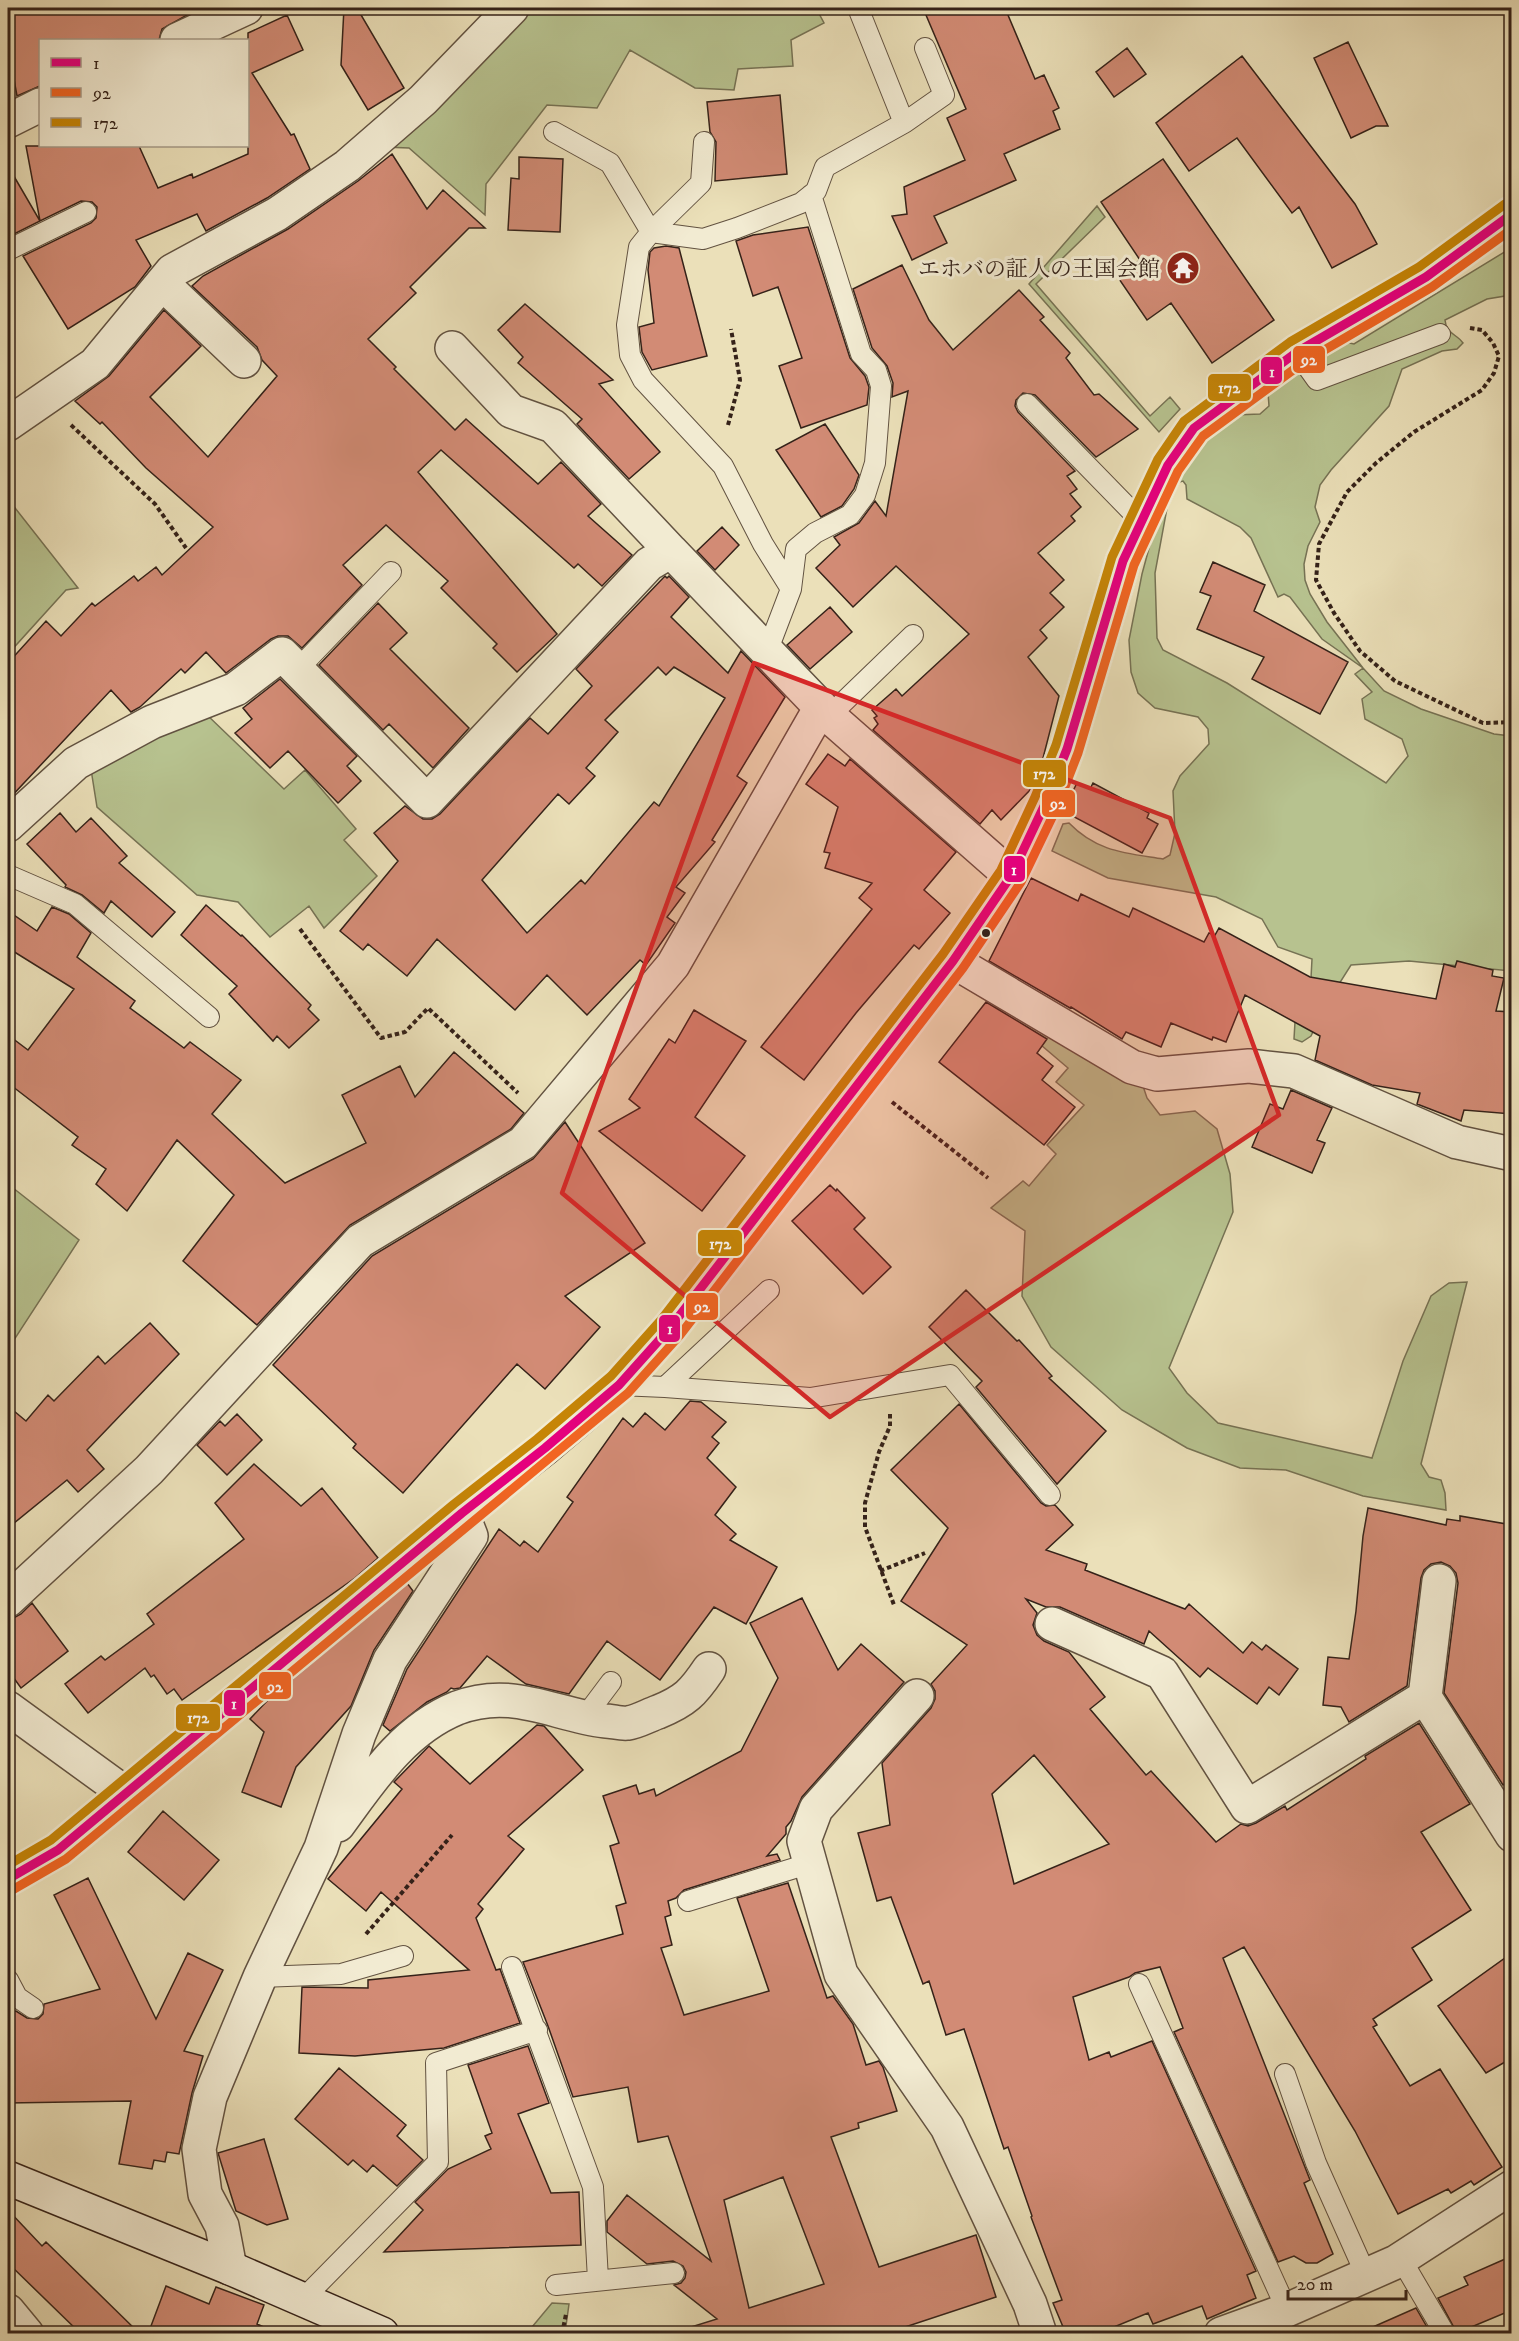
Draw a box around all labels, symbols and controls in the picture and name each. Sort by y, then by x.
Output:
legend [39,39,249,147]
text: 1 [93,53,100,75]
text: 92 [92,83,111,105]
text: 172 [93,113,118,135]
temple icon: エホバの証人の王国会館 [1165,250,1201,286]
place label: エホバの証人の王国会館 [918,256,1160,283]
line badge: 92 [1292,345,1326,374]
text: 92 [1300,350,1318,370]
line badge: 1 [1260,356,1283,385]
text: 1 [1269,362,1275,382]
line badge: 172 [1207,373,1252,402]
text: 172 [1218,378,1241,398]
line badge: 172 [1022,759,1067,788]
text: 172 [1033,764,1056,784]
line badge: 92 [1041,789,1076,818]
text: 92 [1049,794,1067,814]
line badge: 1 [1003,855,1026,883]
text: 1 [1011,860,1017,880]
unlabelled marker [980,927,992,939]
line badge: 172 [697,1229,743,1257]
text: 172 [709,1234,732,1254]
line badge: 92 [685,1292,719,1321]
text: 92 [693,1297,711,1317]
line badge: 1 [658,1314,681,1343]
text: 1 [667,1319,673,1339]
line badge: 92 [258,1671,292,1700]
text: 92 [266,1677,284,1697]
line badge: 1 [223,1689,246,1717]
text: 1 [231,1694,237,1714]
line badge: 172 [175,1703,221,1732]
text: 172 [187,1708,210,1728]
scale bar [1288,2263,1406,2301]
text: 20 m [1297,2274,1333,2296]

